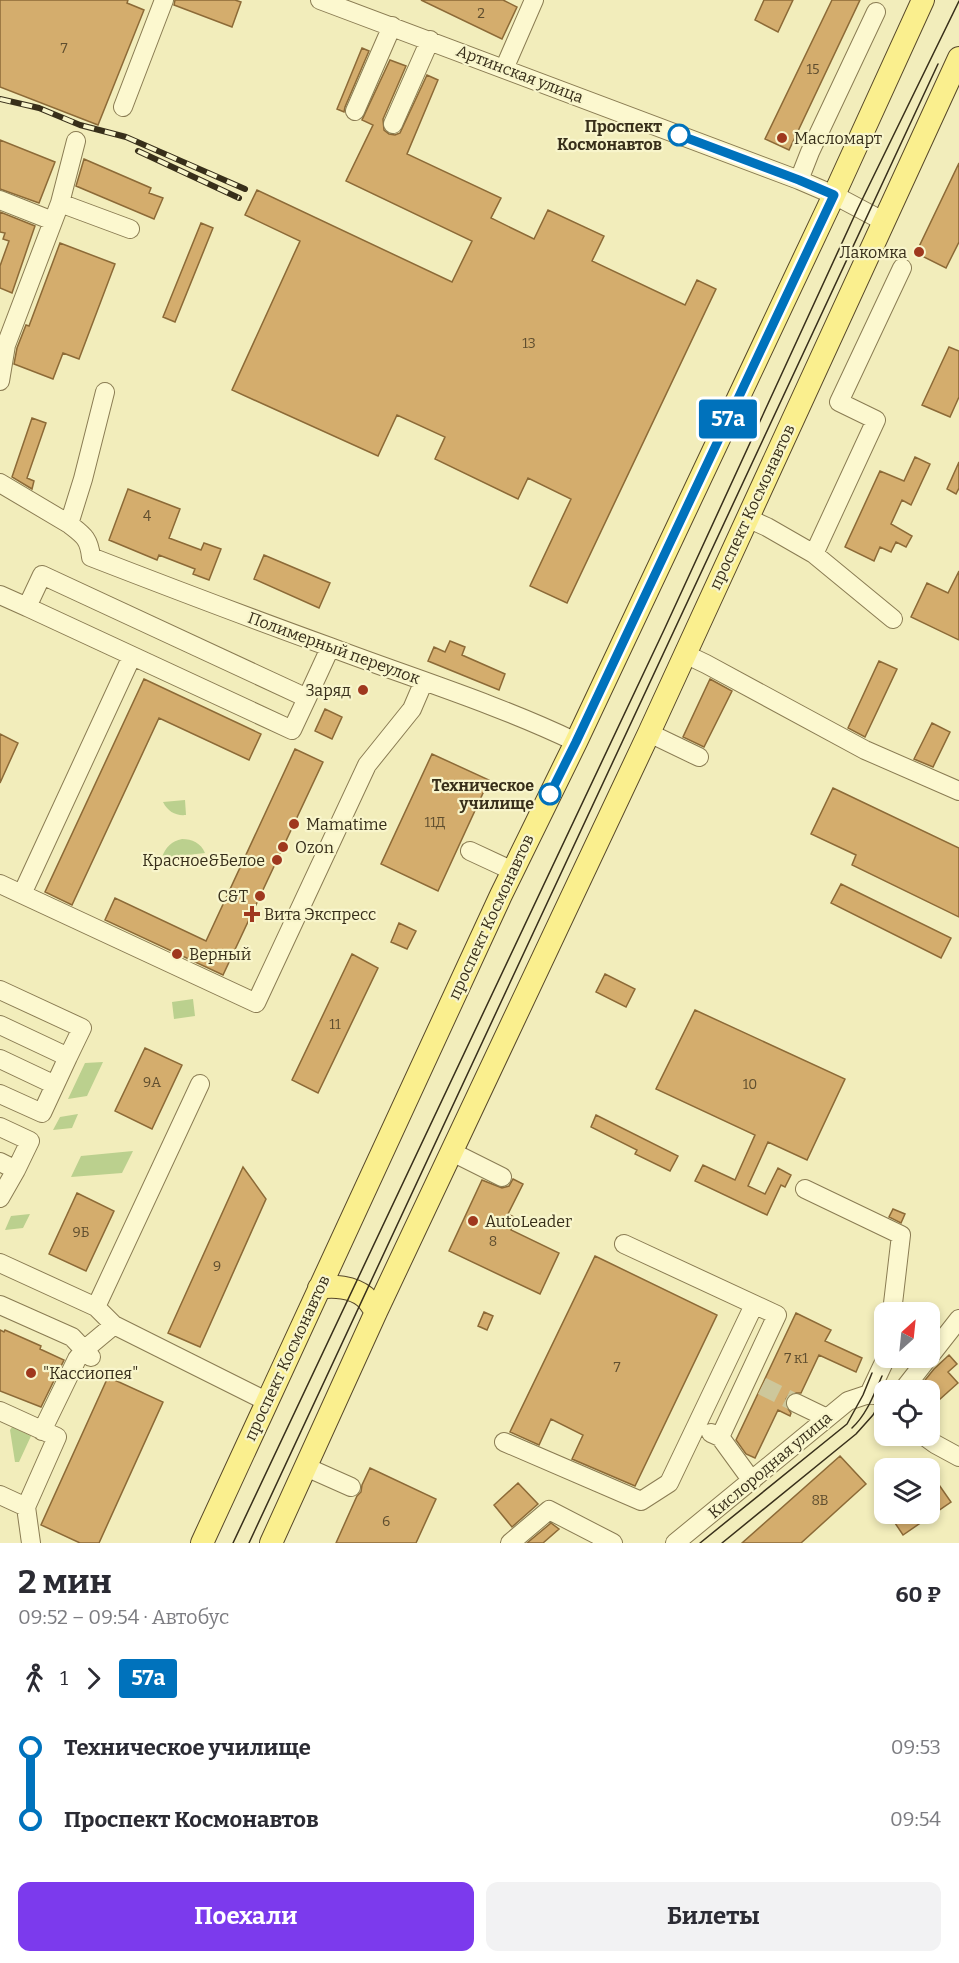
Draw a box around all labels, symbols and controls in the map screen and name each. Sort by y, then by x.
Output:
house number: 2 [477,5,485,22]
house number: 7 [60,40,68,57]
street label: Артинская улица [454,41,586,107]
house number: 15 [806,61,820,78]
place label: Проспект Космонавтов [557,117,662,154]
marker: Проспект Космонавтов [668,124,690,146]
place label: Масломарт [794,129,882,148]
marker: Масломарт [775,131,789,145]
place label: Лакомка [839,243,907,262]
marker: Лакомка [912,245,926,259]
house number: 13 [522,335,536,352]
line badge: 57а [694,400,762,438]
text: 57а [711,406,745,432]
street label: проспект Космонавтов [705,421,799,593]
house number: 4 [143,508,151,525]
street label: Полимерный переулок [245,608,423,688]
place label: Заряд [305,681,351,700]
marker: Заряд [356,683,370,697]
place label: Техническое училище [432,776,534,813]
marker: Техническое училище [539,783,561,805]
house number: 11Д [424,814,446,831]
place label: Mamatime [306,815,387,834]
marker: Mamatime [287,817,301,831]
street label: проспект Космонавтов [444,831,538,1003]
place label: Ozon [295,838,334,857]
marker: Ozon [276,840,290,854]
place label: Красное&Белое [142,851,265,870]
marker: Красное&Белое [270,853,284,867]
place label: С&Т [217,887,248,906]
marker: С&Т [253,889,267,903]
place label: Вита Экспресс [264,905,376,924]
marker: Вита Экспресс [245,907,259,921]
place label: Верный [189,945,251,964]
marker: Верный [170,947,184,961]
house number: 11 [329,1016,341,1033]
house number: 9А [143,1074,161,1091]
house number: 10 [743,1076,757,1093]
place label: AutoLeader [485,1212,572,1231]
marker: AutoLeader [466,1214,480,1228]
house number: 9Б [73,1224,89,1241]
house number: 8 [489,1233,497,1250]
house number: 9 [213,1258,221,1275]
street label: проспект Космонавтов [240,1272,334,1444]
north arrow [874,1302,940,1368]
map controls [874,1302,940,1524]
house number: 7 к1 [784,1350,808,1367]
house number: 7 [613,1359,621,1376]
place label: "Кассиопея" [43,1364,138,1383]
marker: "Кассиопея" [24,1366,38,1380]
button: locate [874,1380,940,1446]
street label: Кислородная улица [704,1408,836,1522]
button: layers [874,1458,940,1524]
house number: 8В [811,1492,829,1509]
house number: 6 [382,1513,390,1530]
text: 2 мин [18,1562,112,1602]
text: 60 ₽ [896,1581,941,1608]
text: 09:52 – 09:54 · Автобус [18,1605,229,1629]
icon: walk [18,1662,51,1695]
icon: forward [77,1662,110,1695]
text: 57а [131,1665,165,1691]
text: 1 [60,1666,68,1690]
text: Техническое училище [64,1734,311,1761]
text: 09:53 [891,1735,941,1759]
text: Проспект Космонавтов [64,1806,319,1833]
text: 09:54 [890,1807,941,1831]
button: Поехали [18,1882,474,1951]
button: Билеты [486,1882,941,1951]

